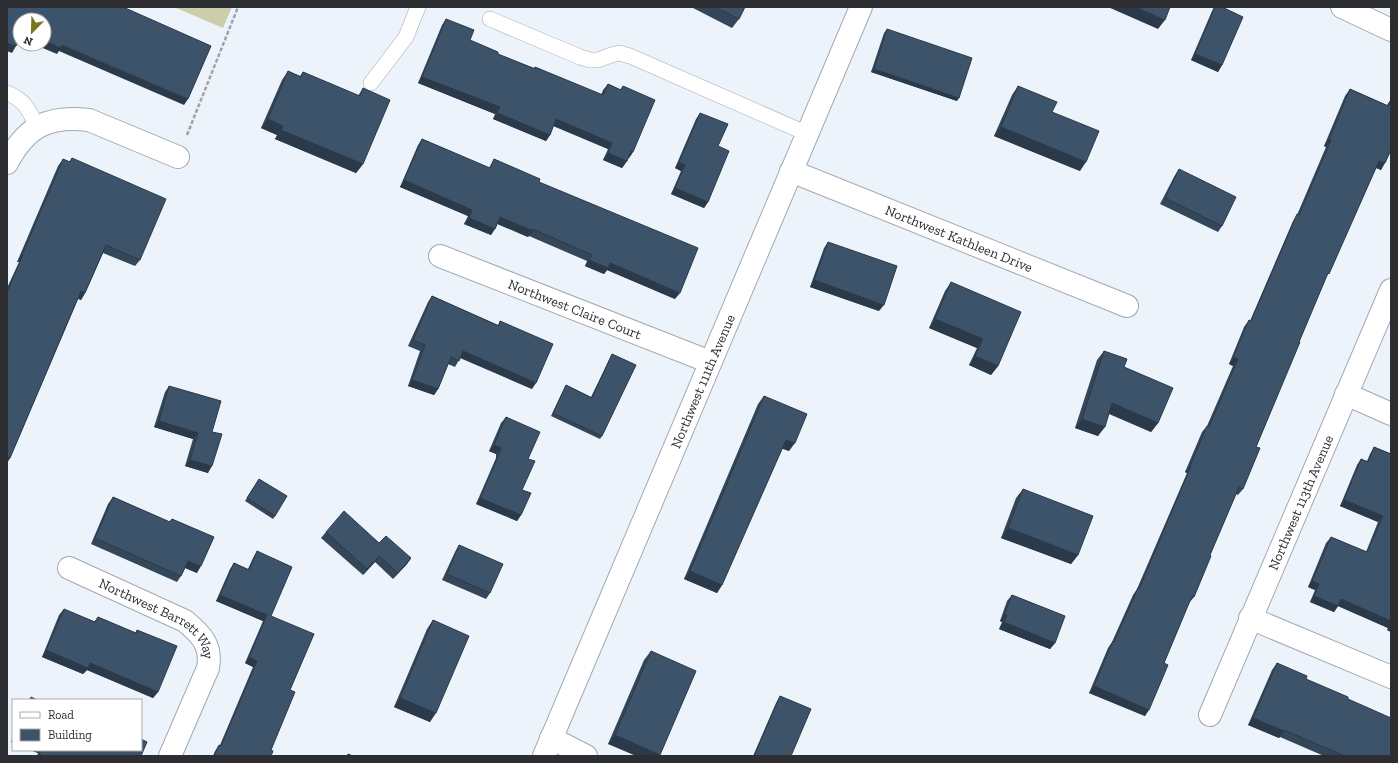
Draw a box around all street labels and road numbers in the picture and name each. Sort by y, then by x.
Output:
street label: Northwest Kathleen Drive [883,201,1036,276]
street label: Northwest Claire Court [506,275,645,343]
street label: Northwest 111th Avenue [667,311,739,451]
street label: Northwest 113th Avenue [1264,432,1337,573]
street label: Northwest Barrett Way [96,574,218,661]

